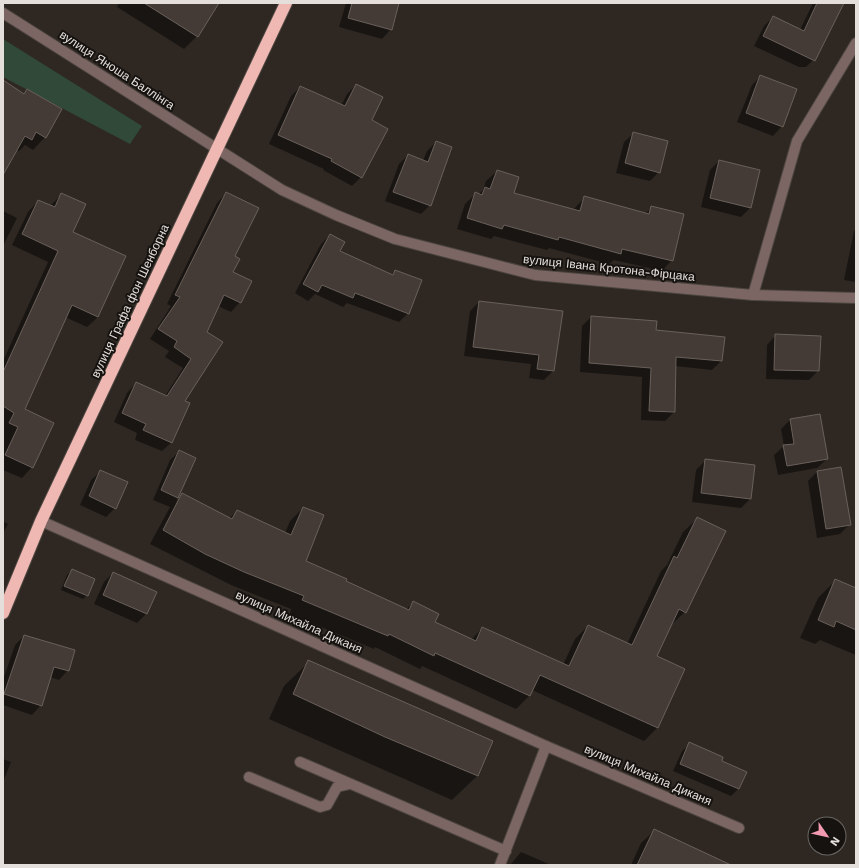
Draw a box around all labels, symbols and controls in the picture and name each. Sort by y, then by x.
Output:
street label: вулиця Яноша Баллінга [57,28,177,113]
street label: вулиця Графа фон Шенборна [88,222,172,380]
street label: вулиця Івана Кротона-Фірцака [523,252,696,284]
street label: вулиця Михайла Диканя [234,588,364,656]
street label: вулиця Михайла Диканя [582,742,714,808]
north arrow [807,816,847,856]
text: N [827,834,843,848]

